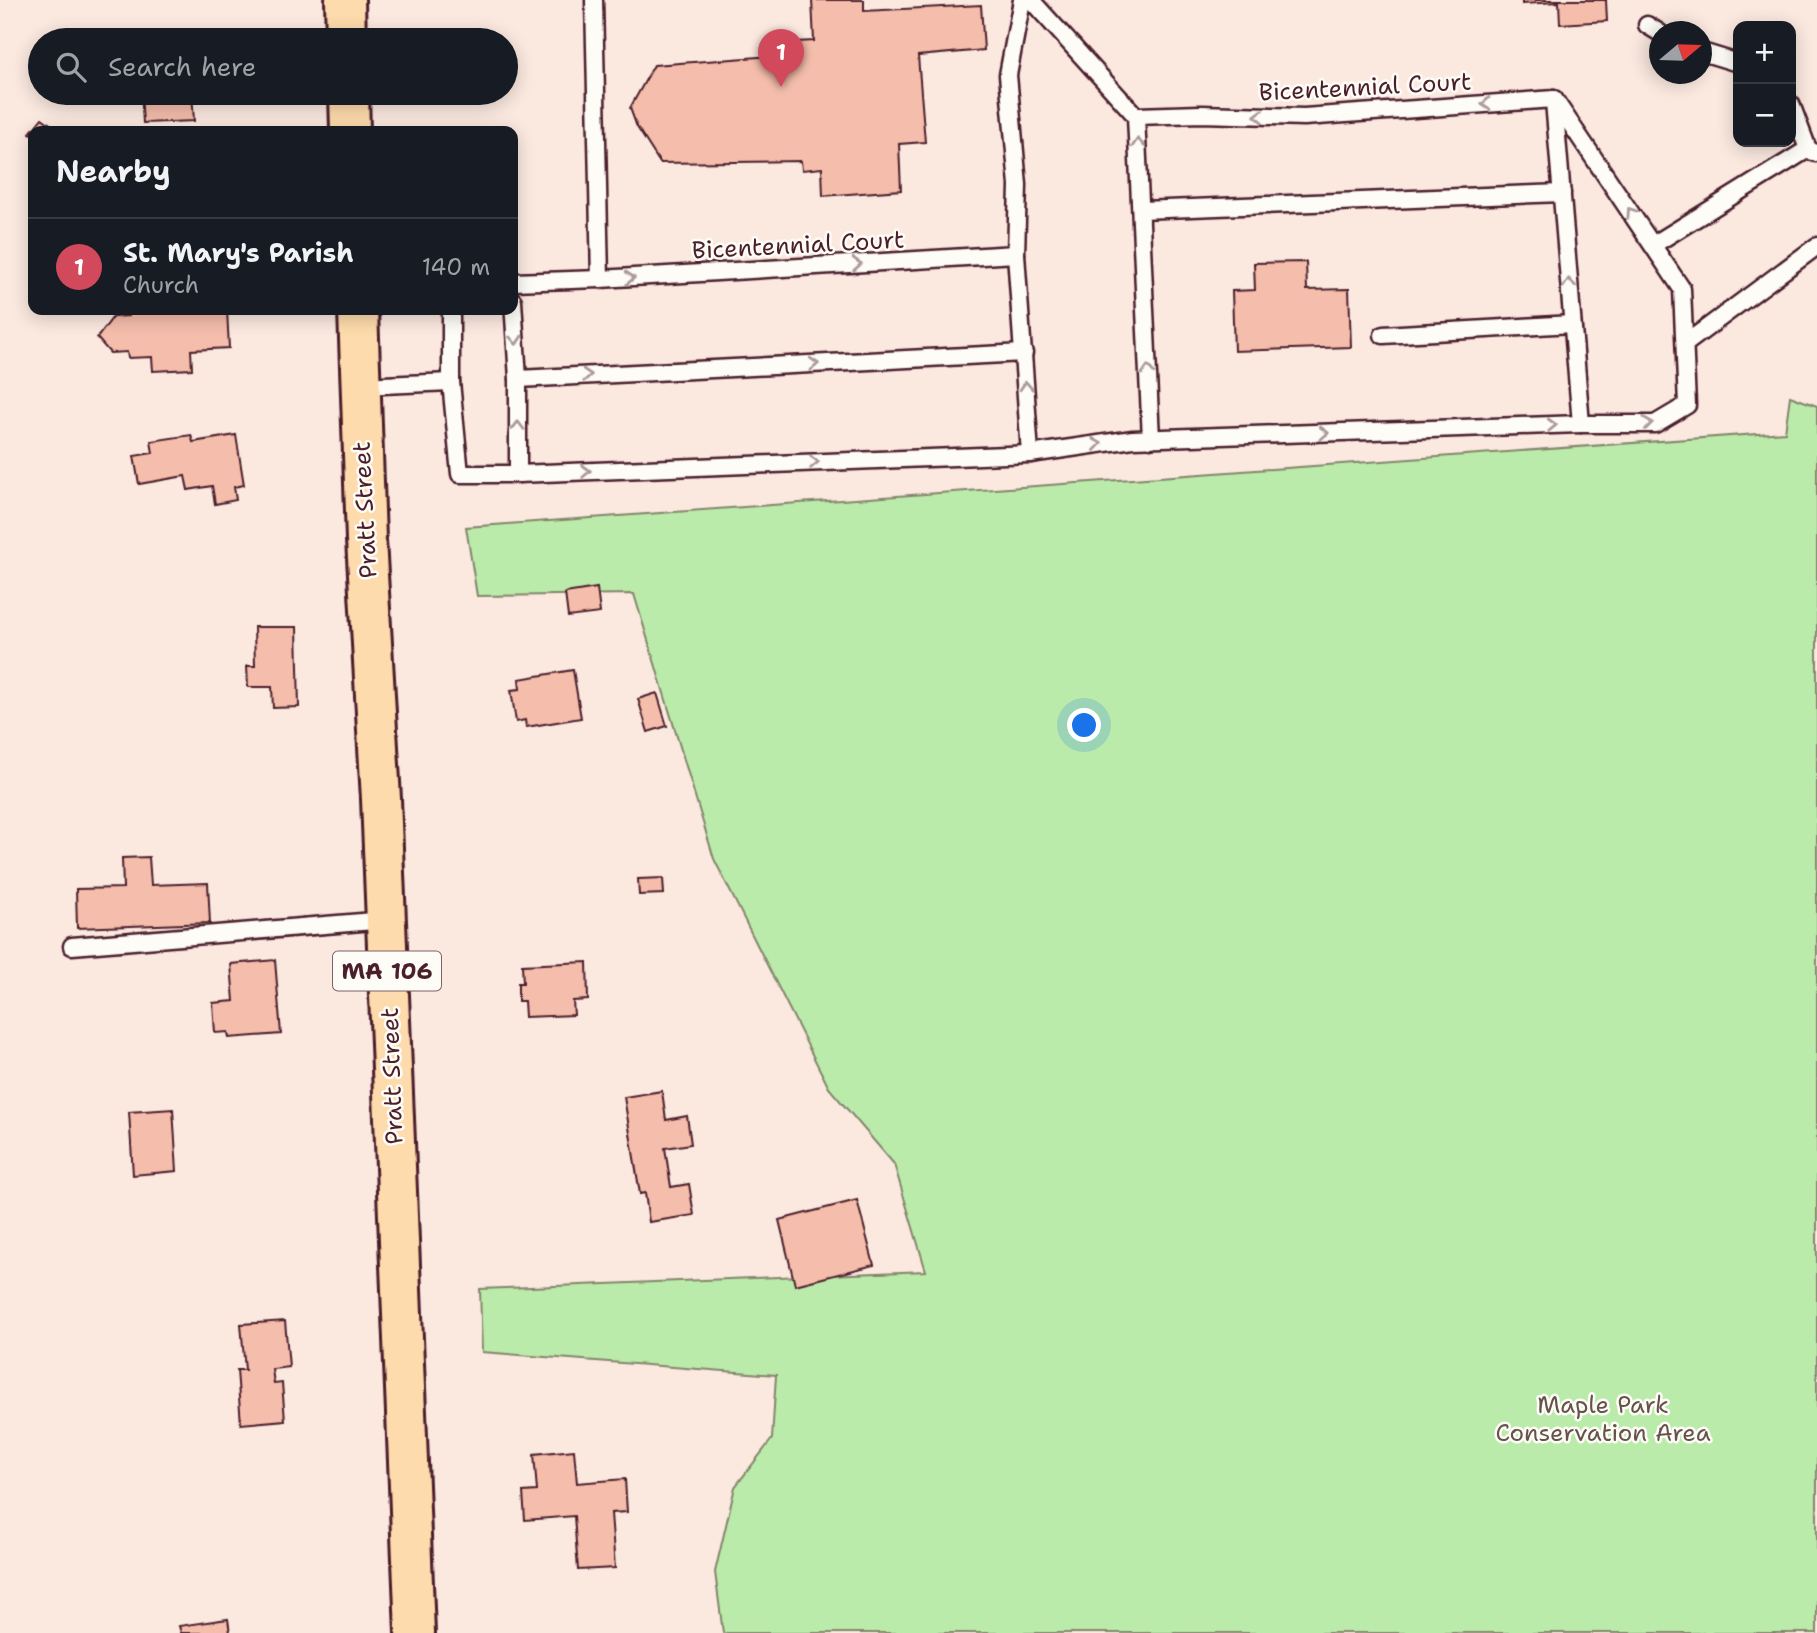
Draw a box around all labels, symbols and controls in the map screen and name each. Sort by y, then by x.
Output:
north arrow [1649,21,1712,84]
map controls [1733,21,1796,147]
button: + [1733,21,1796,84]
search box [28,28,518,105]
pin: 1 [758,29,804,87]
icon: search [52,48,90,86]
text: Search here [108,49,257,84]
street label: Bicentennial Court [1258,65,1472,109]
button: − [1733,84,1796,147]
one-way arrow [1480,96,1491,111]
one-way arrow [1253,108,1264,123]
one-way arrow [1130,137,1145,148]
text: Nearby [56,151,171,192]
one-way arrow [1627,207,1639,220]
street label: Bicentennial Court [691,223,905,267]
text: St. Mary's Parish [123,235,354,270]
text: 1 [74,252,84,282]
text: 140 m [422,252,490,282]
one-way arrow [852,256,863,271]
text: Church [123,270,199,300]
one-way arrow [625,270,636,285]
one-way arrow [1562,277,1577,288]
one-way arrow [508,335,523,346]
one-way arrow [809,357,820,372]
one-way arrow [1141,365,1156,376]
one-way arrow [581,368,592,383]
one-way arrow [1018,380,1033,391]
one-way arrow [1643,415,1654,430]
one-way arrow [1546,417,1557,432]
one-way arrow [510,421,526,431]
one-way arrow [1319,425,1330,440]
one-way arrow [1091,437,1103,452]
street label: Pratt Street [345,441,385,579]
one-way arrow [808,455,819,470]
one-way arrow [581,464,592,479]
your location [1067,708,1101,742]
road number: MA 106 [333,952,441,990]
street label: Pratt Street [374,1007,410,1145]
park label: Maple Park Conservation Area [1495,1389,1711,1449]

